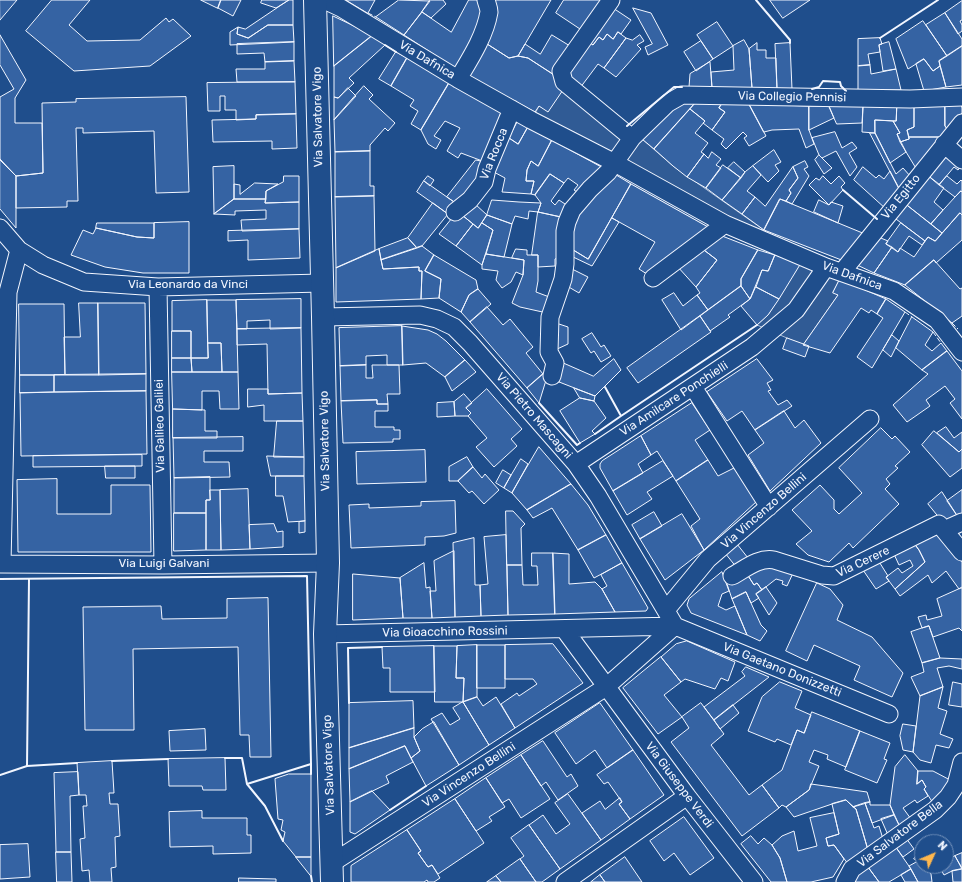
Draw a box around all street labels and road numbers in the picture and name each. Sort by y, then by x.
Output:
street label: Via Dafnica [396,38,458,82]
street label: Via Salvatore Vigo [310,67,326,167]
street label: Via Collegio Pennisi [738,89,846,105]
street label: Via Rocca [477,126,511,182]
street label: Via Egitto [878,172,924,222]
street label: Via Dafnica [820,258,884,294]
street label: Via Leonardo da Vinci [128,278,248,292]
street label: Via Amilcare Ponchielli [617,359,731,439]
street label: Via Pietro Mascagni [493,370,575,462]
street label: Via Galileo Galilei [152,379,168,473]
street label: Via Salvatore Vigo [317,391,333,491]
street label: Via Vincenzo Bellini [718,470,810,552]
street label: Via Cerere [834,543,892,581]
street label: Via Luigi Galvani [119,557,209,571]
street label: Via Gioacchino Rossini [382,624,508,640]
street label: Via Gaetano Donizzetti [721,640,843,700]
street label: Via Salvatore Vigo [320,714,338,816]
street label: Via Vincenzo Bellini [420,739,518,811]
street label: Via Giuseppe Verdi [642,739,716,831]
street label: Via Salvatore Bella [854,797,946,871]

